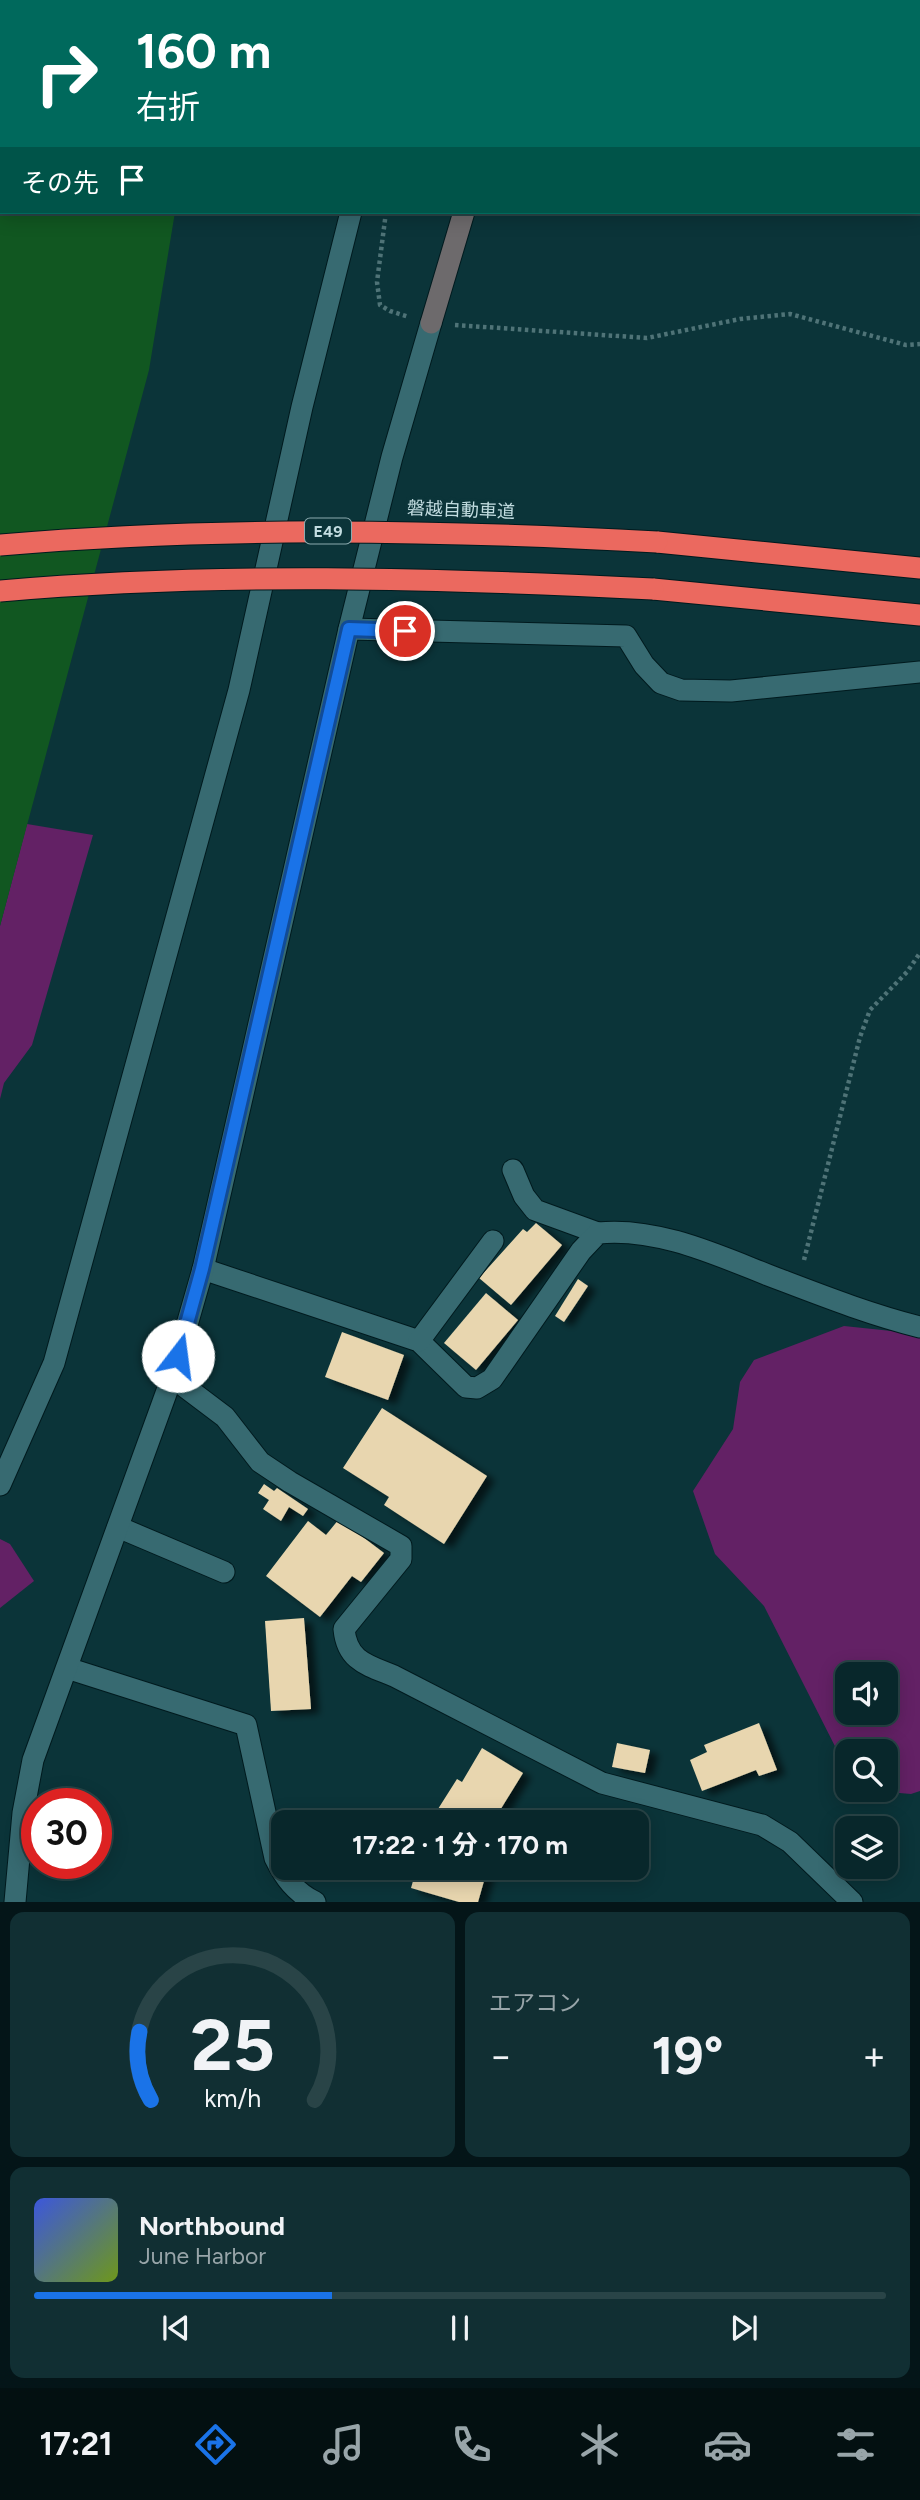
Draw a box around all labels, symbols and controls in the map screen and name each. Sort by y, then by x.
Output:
text: 160 m [136,21,271,80]
icon: right [21,28,112,119]
text: 右折 [136,88,200,126]
icon: arrive [113,161,151,199]
text: その先 [21,167,99,199]
street label: 磐越自動車道 [407,497,515,523]
road number: E49 [305,518,351,544]
pin [375,601,435,661]
icon: arrive [386,612,424,650]
position arrow [141,1319,215,1393]
map controls [835,1662,898,1879]
button: sound [835,1662,898,1725]
button: search [835,1739,898,1802]
speed limit sign: 30 [21,1788,112,1879]
button: layers [835,1816,898,1879]
text: 17:22 · 1 分 · 170 m [352,1829,568,1861]
text: エアコン [489,1989,581,2017]
text: 25 [190,2002,275,2089]
text: 19° [652,2025,723,2087]
text: − [489,2033,513,2079]
text: + [862,2033,886,2079]
text: km/h [204,2083,261,2113]
text: Northbound [139,2210,285,2242]
text: June Harbor [139,2242,266,2270]
icon: previous [157,2309,195,2347]
icon: pause [441,2309,479,2347]
icon: next [725,2309,763,2347]
icon: directions [191,2420,240,2469]
icon: music [319,2420,368,2469]
icon: phone [447,2420,496,2469]
icon: climate [575,2420,624,2469]
icon: car [703,2420,752,2469]
icon: filters [831,2420,880,2469]
text: 17:21 [40,2425,112,2463]

